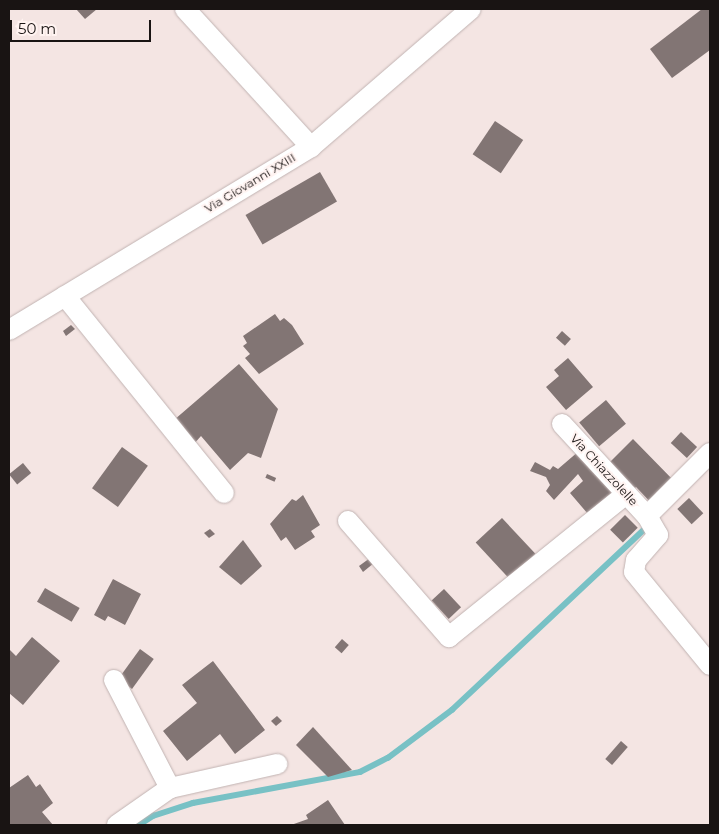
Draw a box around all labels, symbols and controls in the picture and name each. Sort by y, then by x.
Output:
scale bar [12,10,154,42]
text: 50 m [18,19,56,38]
street label: Via Giovanni XXIII [202,150,298,216]
street label: Via Chiazzolelle [567,431,641,509]

